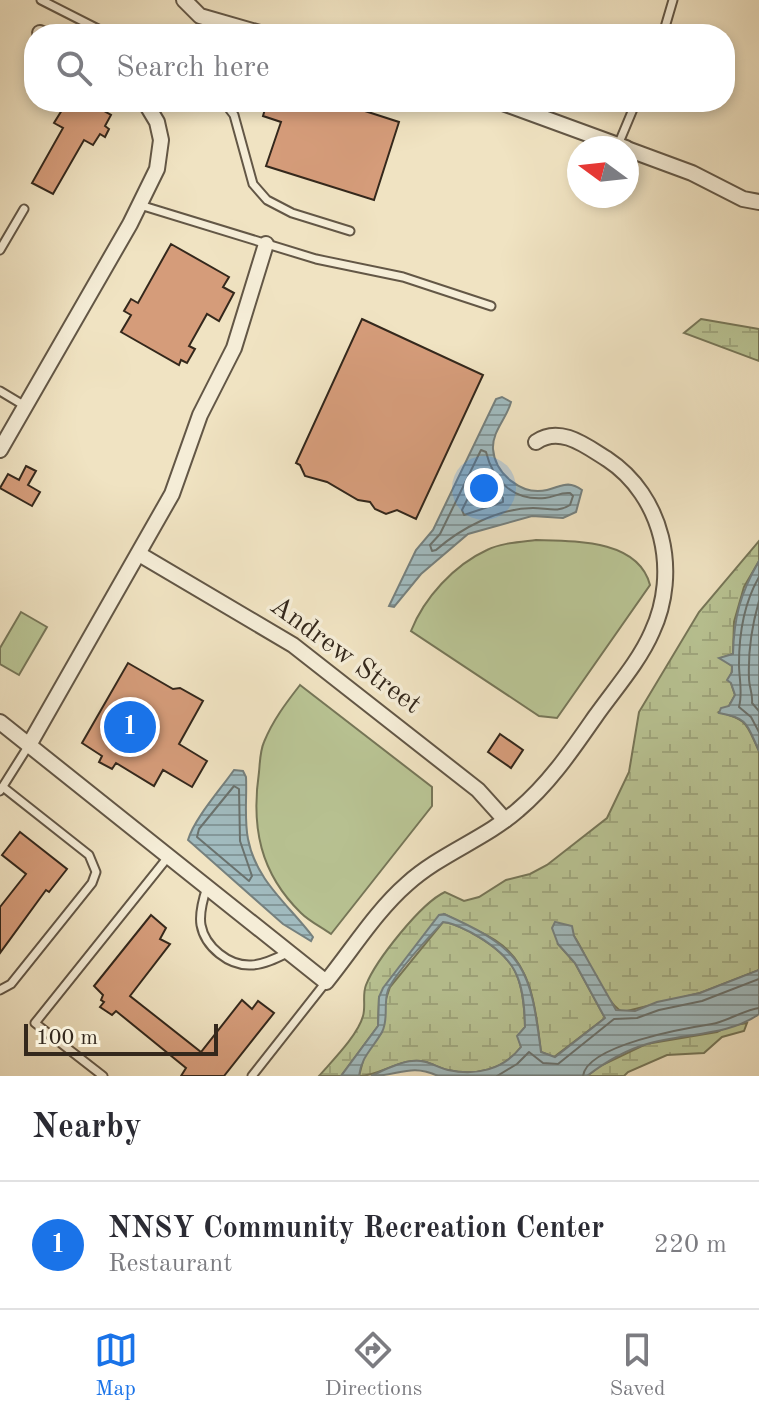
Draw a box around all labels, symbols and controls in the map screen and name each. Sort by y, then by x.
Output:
search box [24,24,735,112]
icon: search [52,46,96,90]
text: Search here [116,53,270,83]
north arrow [567,136,639,208]
your location [464,468,504,508]
street label: Andrew Street [264,592,426,720]
pin: 1 [104,697,156,757]
scale bar [24,1020,218,1056]
text: 100 m [36,1027,98,1049]
text: Nearby [32,1111,142,1145]
text: NNSY Community Recreation Center [108,1214,604,1244]
text: 1 [50,1232,66,1258]
text: 220 m [654,1232,727,1258]
text: Restaurant [108,1251,232,1277]
tab: Map [94,1328,138,1403]
tab: Directions [325,1328,422,1403]
tab: Saved [609,1328,665,1403]

